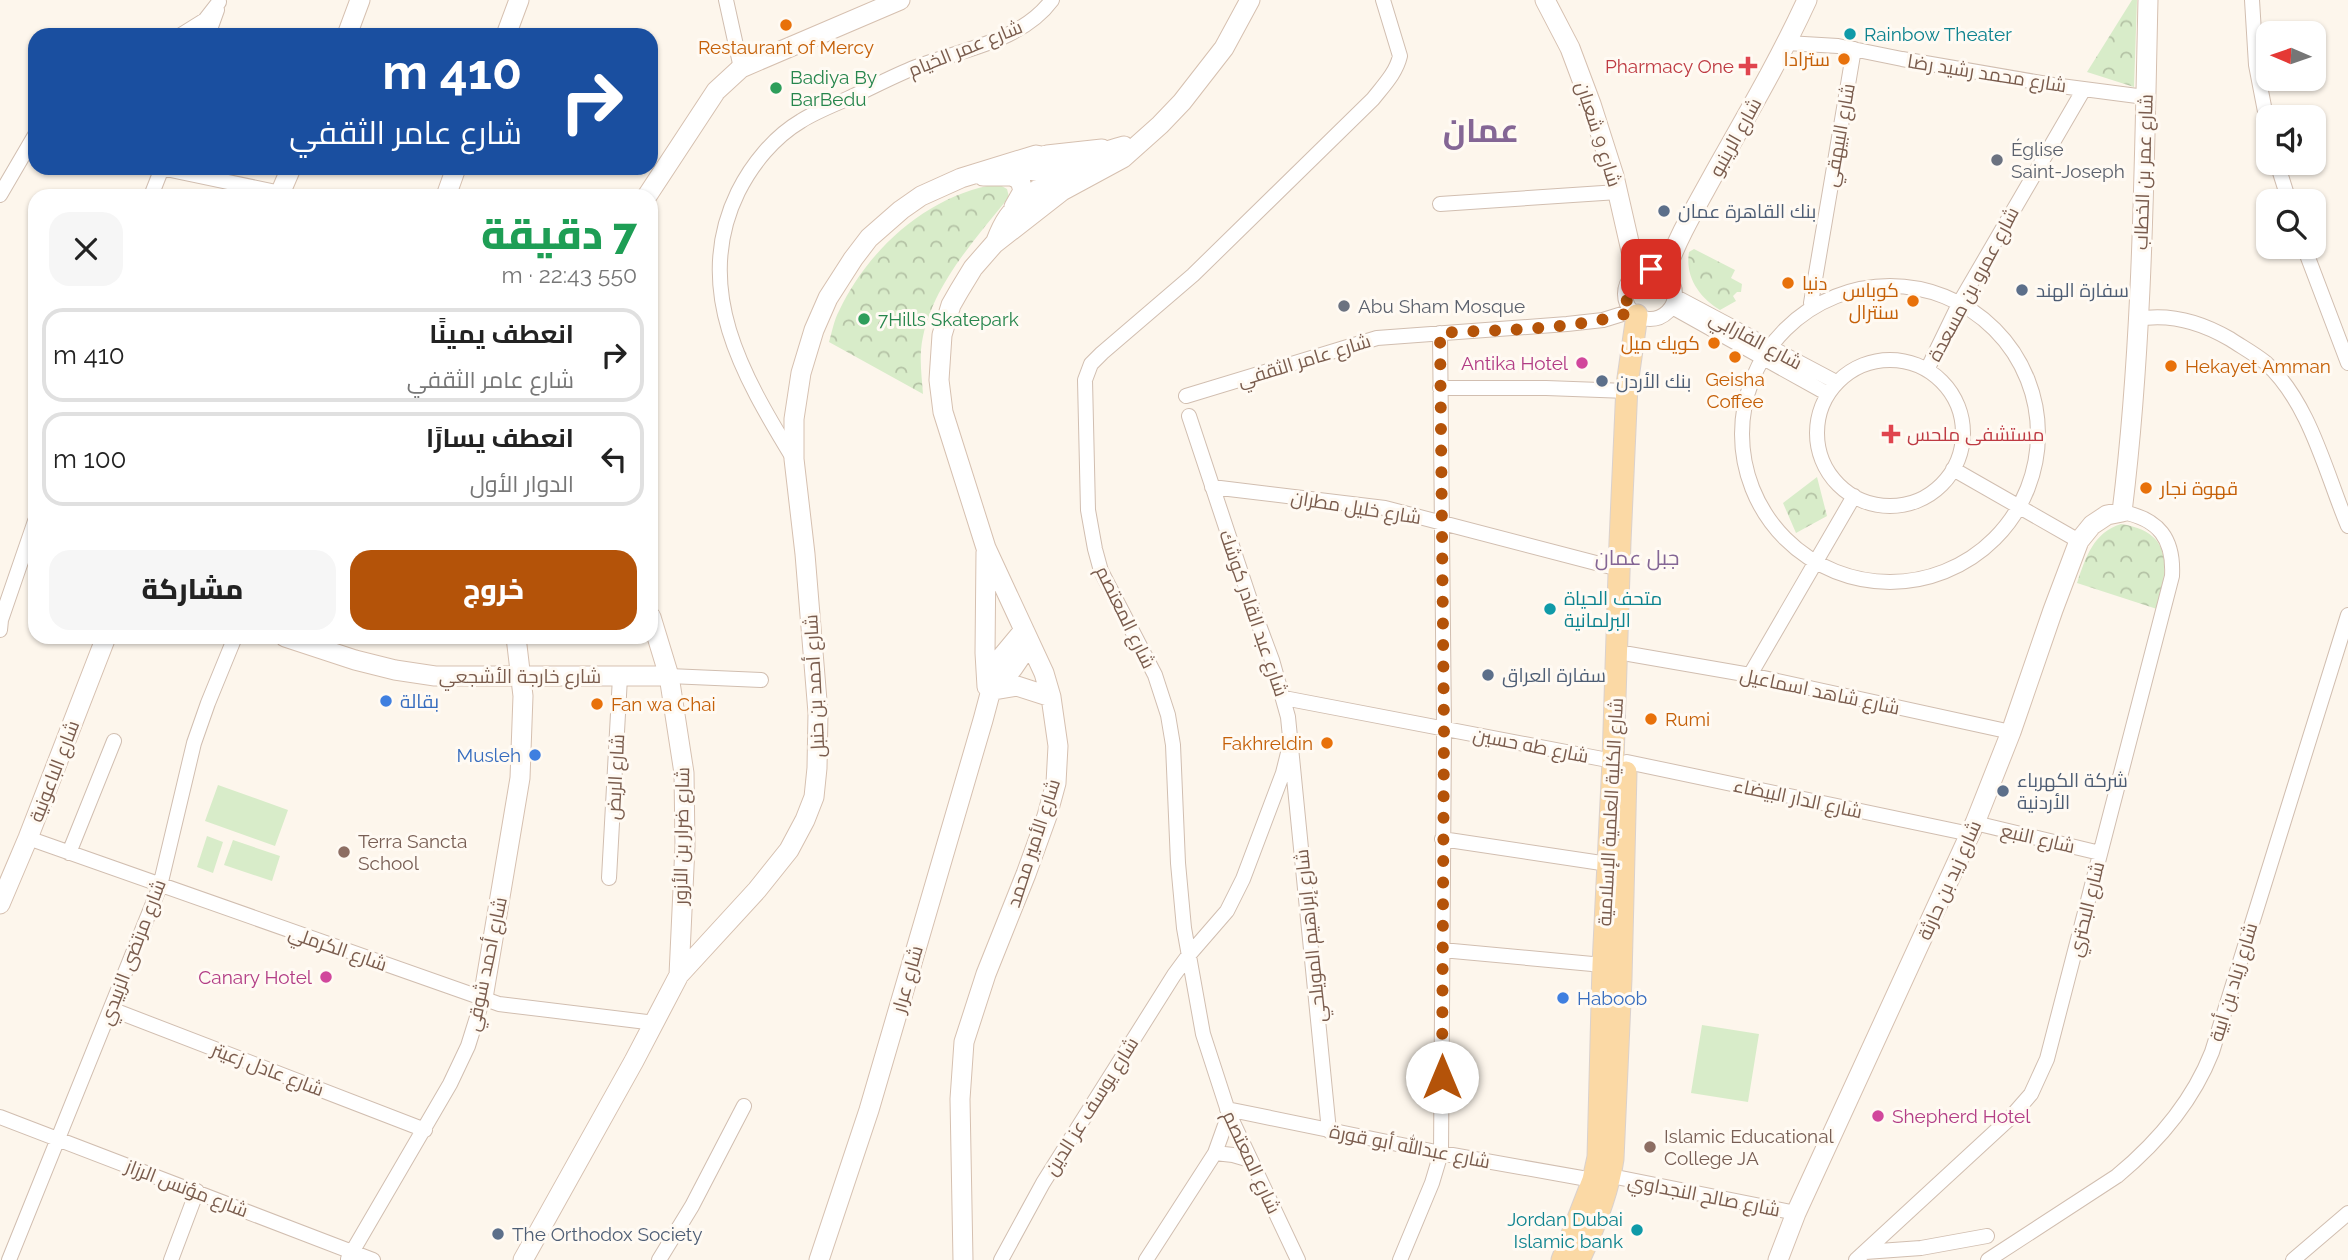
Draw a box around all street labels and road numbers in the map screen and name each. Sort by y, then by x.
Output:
street label: شارع عمر الخيام [905,15,1026,84]
street label: شارع محمد رشيد رضا [1905,50,2068,99]
street label: شارع 9 شعبان [1569,79,1626,190]
street label: شارع البيهقي [1819,82,1863,189]
street label: شارع الرينبو [1704,94,1768,182]
street label: شارع عمر بن الخطاب [2129,94,2160,250]
street label: شارع عمرو بن مسعدة [1923,203,2026,366]
street label: شارع الفارابي [1704,306,1806,377]
street label: شارع عامر الثقفي [1235,329,1374,395]
street label: شارع خليل مطران [1289,486,1423,531]
street label: شارع عبد القادر كوشك [1212,527,1293,700]
street label: شارع المعتصم [1089,562,1160,673]
street label: شارع أحمد بن حنبل [799,614,832,758]
street label: شارع شاهد اسماعيل [1738,663,1902,722]
street label: شارع خارجة الأشجعي [439,665,601,691]
street label: شارع الكلية العلمية الإسلامية [1593,697,1630,927]
street label: شارع الباعونية [25,717,86,826]
street label: شارع طه حسين [1471,723,1591,770]
street label: شارع الربض [602,733,631,821]
street label: شارع ضرار بن الأزور [669,767,696,906]
street label: شارع الدار البيضاء [1731,774,1864,825]
street label: شارع الأمير محمد [1002,776,1067,911]
street label: شارع زيد بن حارثة [1913,817,1988,944]
street label: شارع النبع [1998,819,2077,860]
street label: شارع إبراهيم المويلحي [1290,848,1334,1024]
street label: شارع البحتري [2064,859,2112,960]
street label: شارع مرتضى الزبيدي [94,876,174,1029]
street label: شارع أحمد شوقي [461,895,515,1034]
street label: شارع زياد بن أبية [2205,920,2264,1045]
street label: شارع الكرملي [285,921,390,979]
street label: شارع عرار [887,943,930,1017]
street label: شارع يوسف عز الدين [1040,1033,1145,1181]
street label: شارع عادل زعيتر [207,1037,327,1103]
street label: شارع المعتصم [1216,1107,1285,1218]
street label: شارع عبدالله أبو قورة [1327,1119,1492,1175]
street label: شارع مؤنس الرزاز [121,1154,251,1224]
street label: شارع صالح النجداوي [1625,1169,1782,1225]

